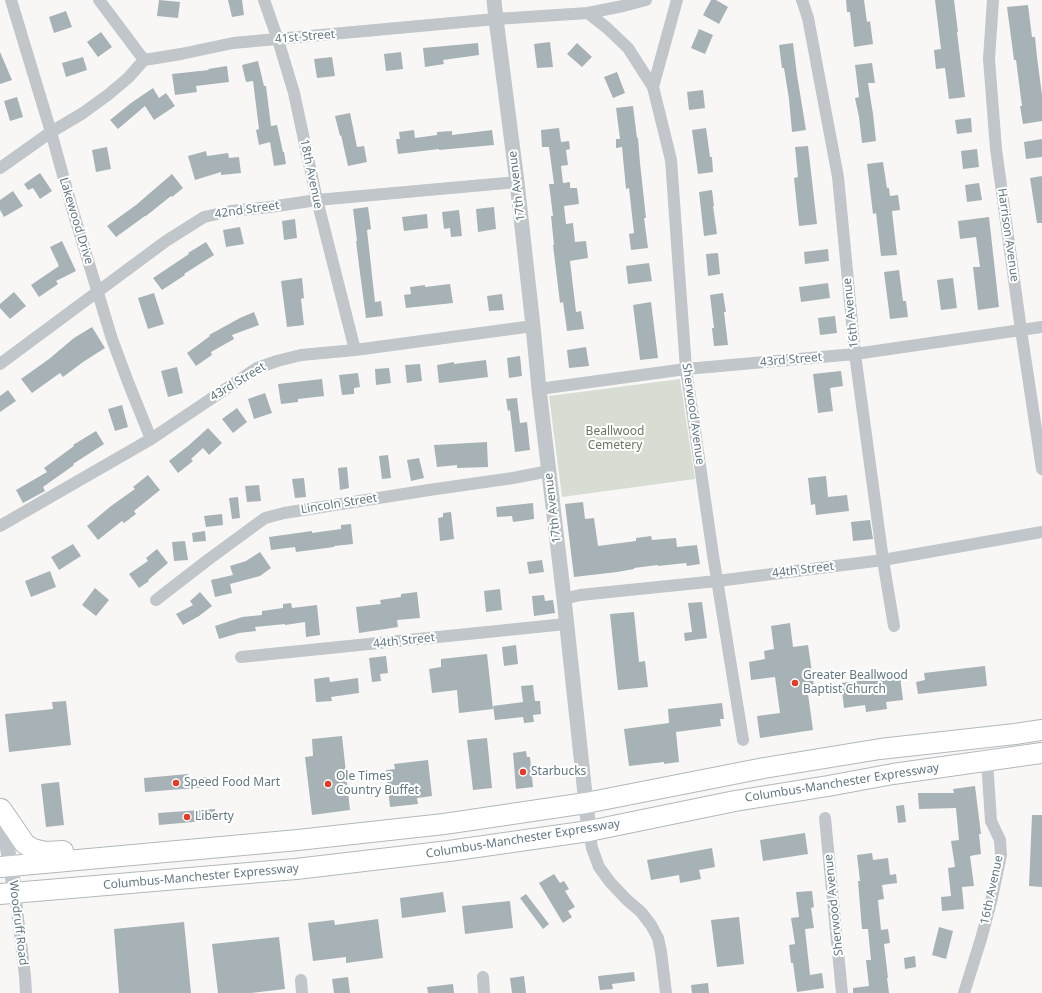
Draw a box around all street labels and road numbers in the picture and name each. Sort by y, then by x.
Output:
street label: 41st Street [274,27,336,47]
street label: 18th Avenue [297,138,325,210]
street label: 17th Avenue [506,150,528,222]
street label: Lakewood Drive [56,176,96,266]
street label: Harrison Avenue [994,187,1022,283]
street label: 42nd Street [214,198,280,222]
street label: 16th Avenue [840,277,862,349]
street label: 43rd Street [759,350,823,370]
street label: 43rd Street [208,360,268,404]
street label: Sherwood Avenue [679,362,707,466]
street label: 17th Avenue [542,472,564,544]
street label: Lincoln Street [300,491,378,517]
street label: 44th Street [771,559,835,581]
street label: 44th Street [372,631,436,651]
street label: Columbus-Manchester Expressway [744,761,940,805]
street label: Columbus-Manchester Expressway [425,817,621,861]
street label: Sherwood Avenue [821,853,847,957]
street label: 16th Avenue [978,854,1006,926]
street label: Columbus-Manchester Expressway [102,861,300,893]
street label: Woodruff Road [6,880,30,966]

